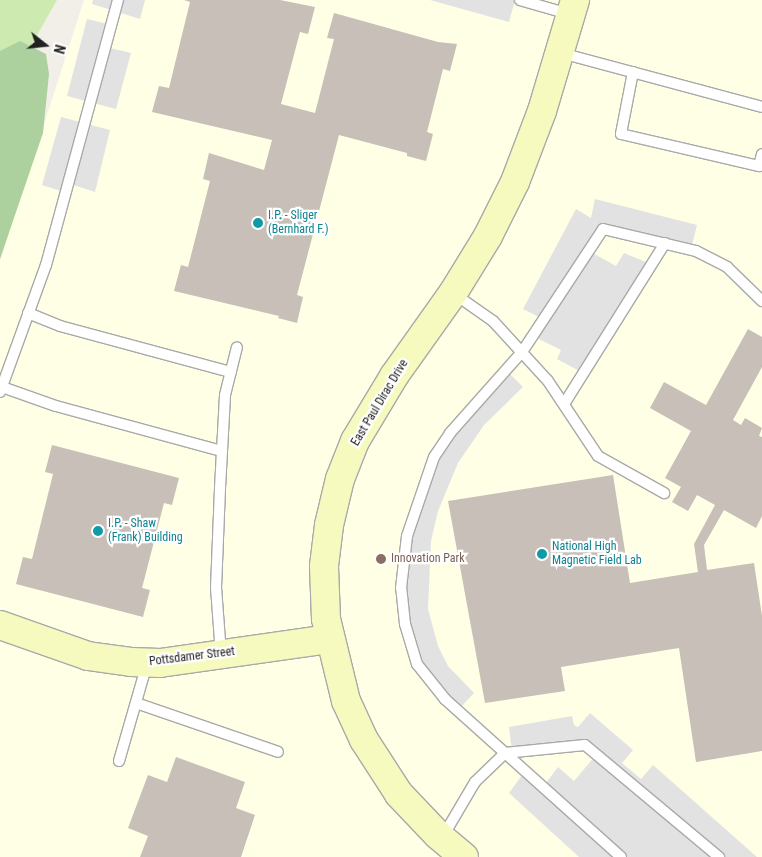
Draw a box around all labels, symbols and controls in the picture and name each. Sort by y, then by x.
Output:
north arrow [20,20,70,70]
text: N [51,43,68,55]
place label: I.P. - Sliger (Bernhard F.) [268,209,329,237]
marker: I.P. - Sliger (Bernhard F.) [252,217,264,229]
street label: East Paul Dirac Drive [349,357,411,449]
place label: I.P. - Shaw (Frank) Building [108,517,183,545]
marker: I.P. - Shaw (Frank) Building [92,525,104,537]
place label: National High Magnetic Field Lab [552,540,642,568]
marker: National High Magnetic Field Lab [536,548,548,560]
place label: Innovation Park [391,552,465,566]
marker: Innovation Park [375,553,387,565]
street label: Pottsdamer Street [148,645,236,669]

